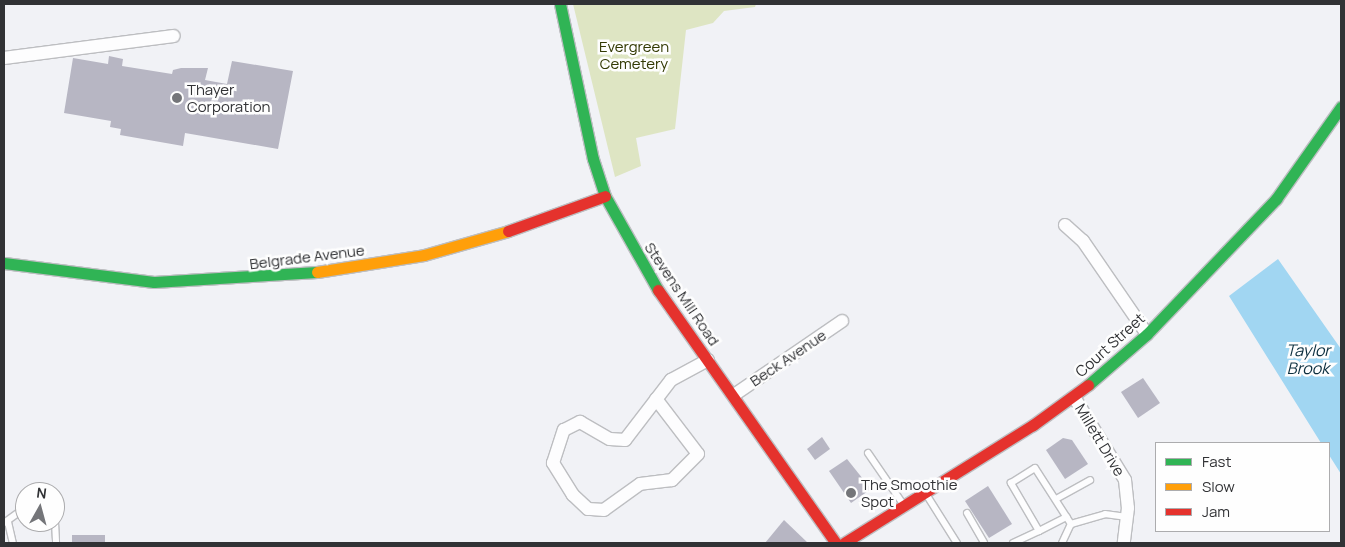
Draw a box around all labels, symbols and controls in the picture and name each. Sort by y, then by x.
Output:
park label: Evergreen Cemetery [599,37,669,72]
place label: Thayer Corporation [187,80,270,115]
marker: Thayer Corporation [171,92,183,104]
street label: Stevens Mill Road [641,239,723,349]
street label: Belgrade Avenue [248,241,366,273]
street label: Court Street [1072,309,1148,381]
street label: Beck Avenue [746,326,830,390]
water label: Taylor Brook [1286,340,1330,378]
street label: Millett Drive [1071,401,1129,479]
legend [1155,442,1330,532]
text: Fast [1202,451,1231,472]
place label: The Smoothie Spot [861,475,957,510]
text: Slow [1202,476,1235,497]
north arrow [15,482,65,532]
text: N [36,483,48,503]
marker: The Smoothie Spot [845,487,857,499]
text: Jam [1202,501,1230,522]

